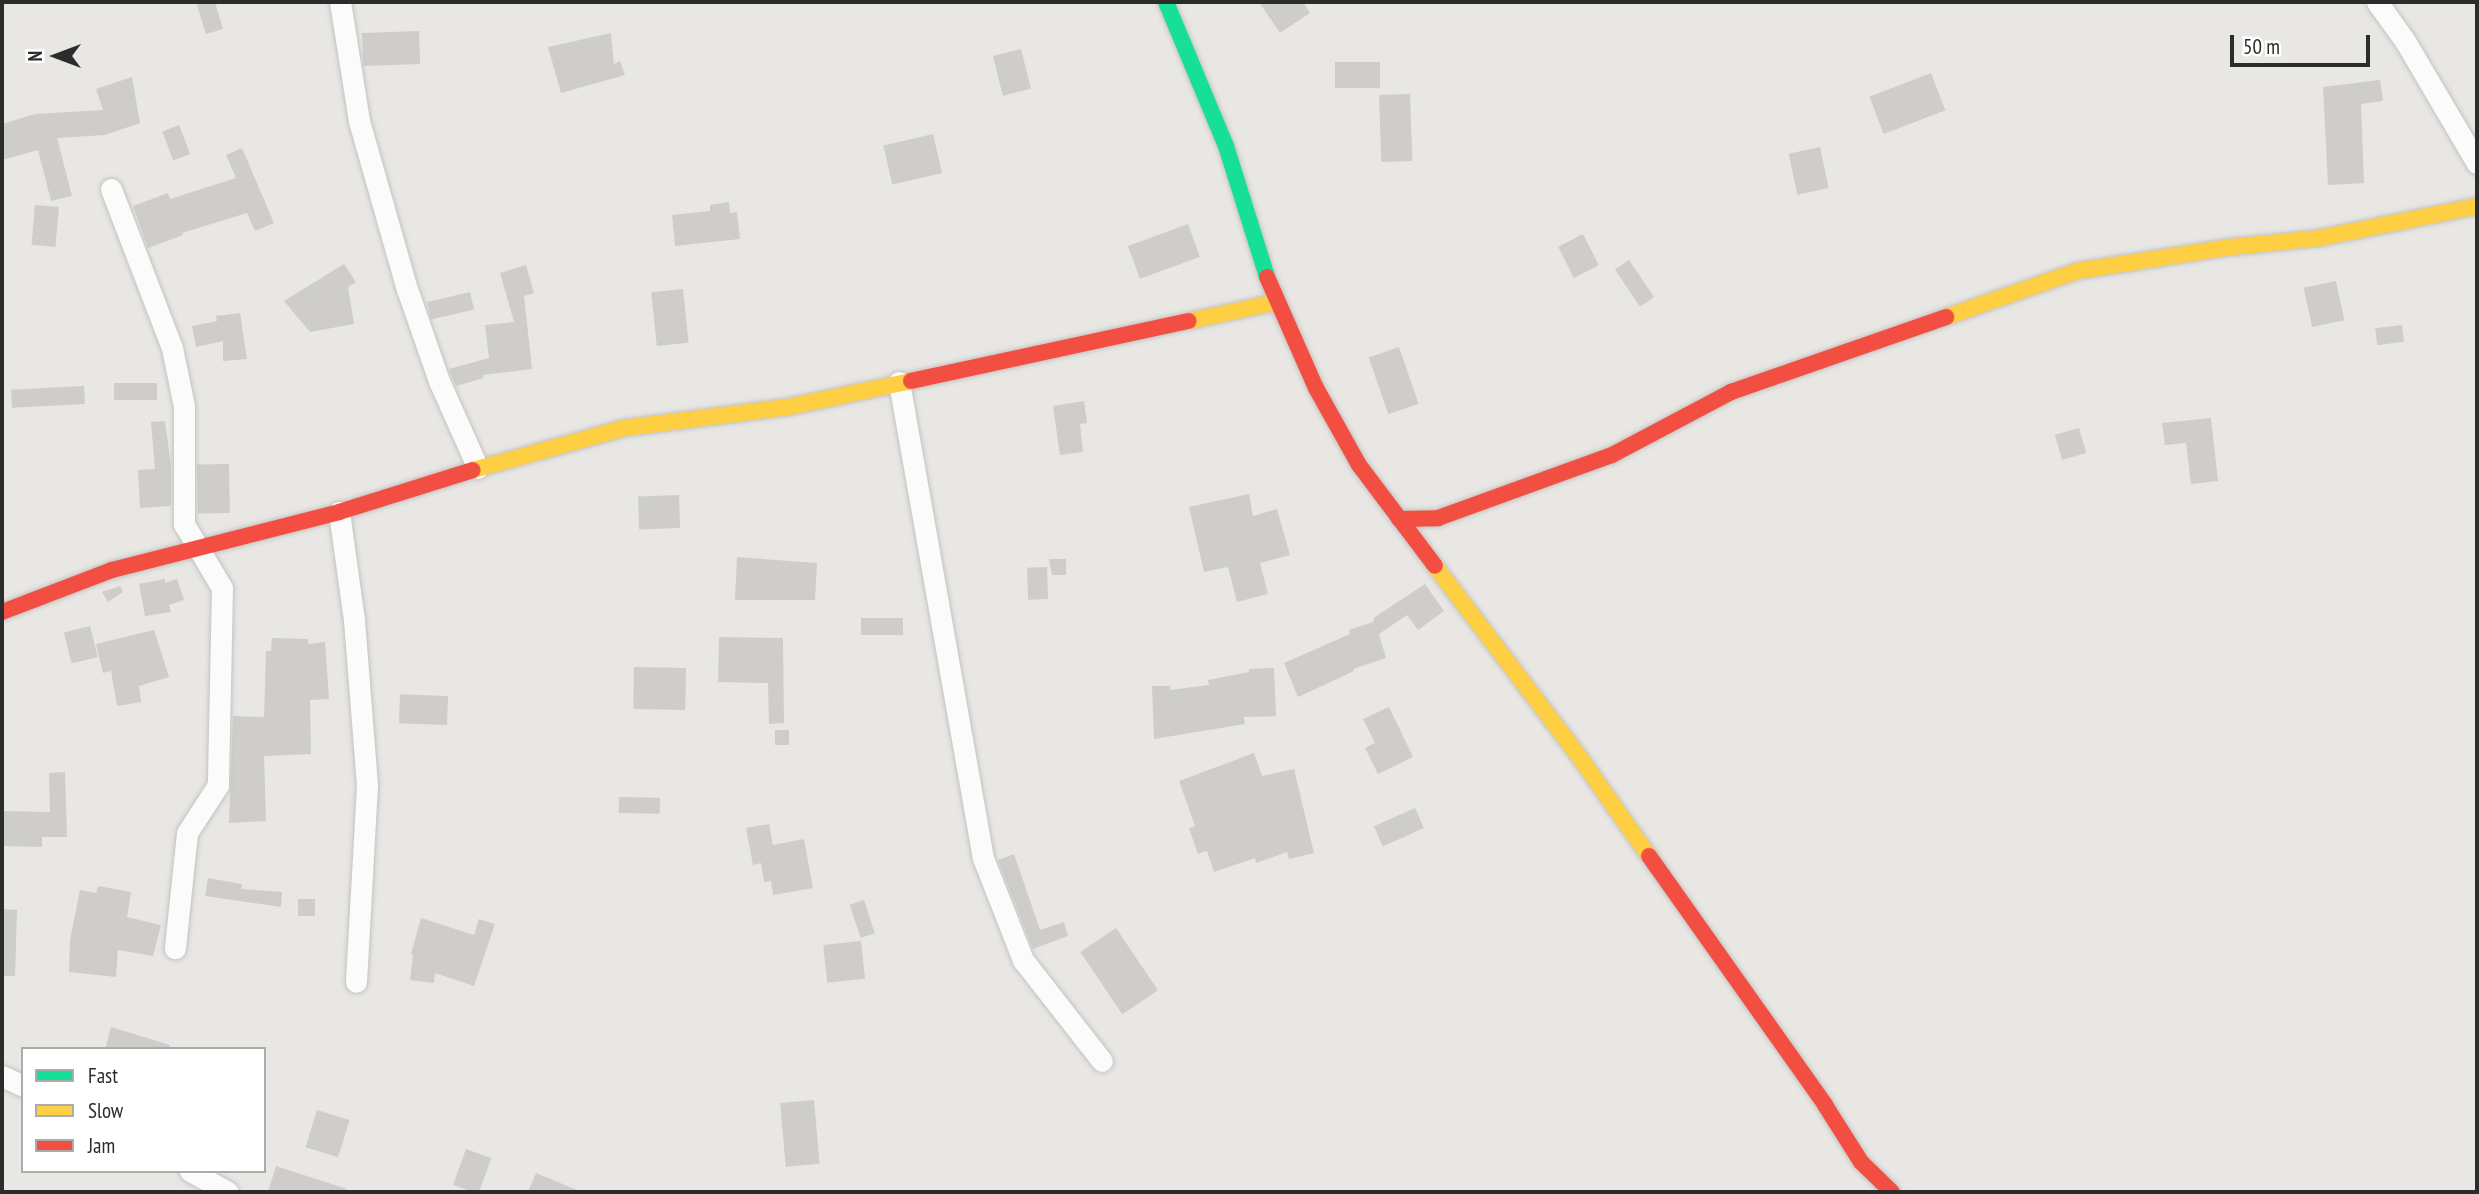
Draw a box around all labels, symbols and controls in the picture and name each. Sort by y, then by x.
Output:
north arrow [21,21,91,91]
scale bar [2234,21,2374,65]
text: 50 m [2243,33,2280,60]
text: N [23,51,47,61]
legend [21,1047,266,1173]
text: Fast [88,1062,118,1089]
text: Slow [88,1097,123,1124]
text: Jam [88,1132,115,1159]

